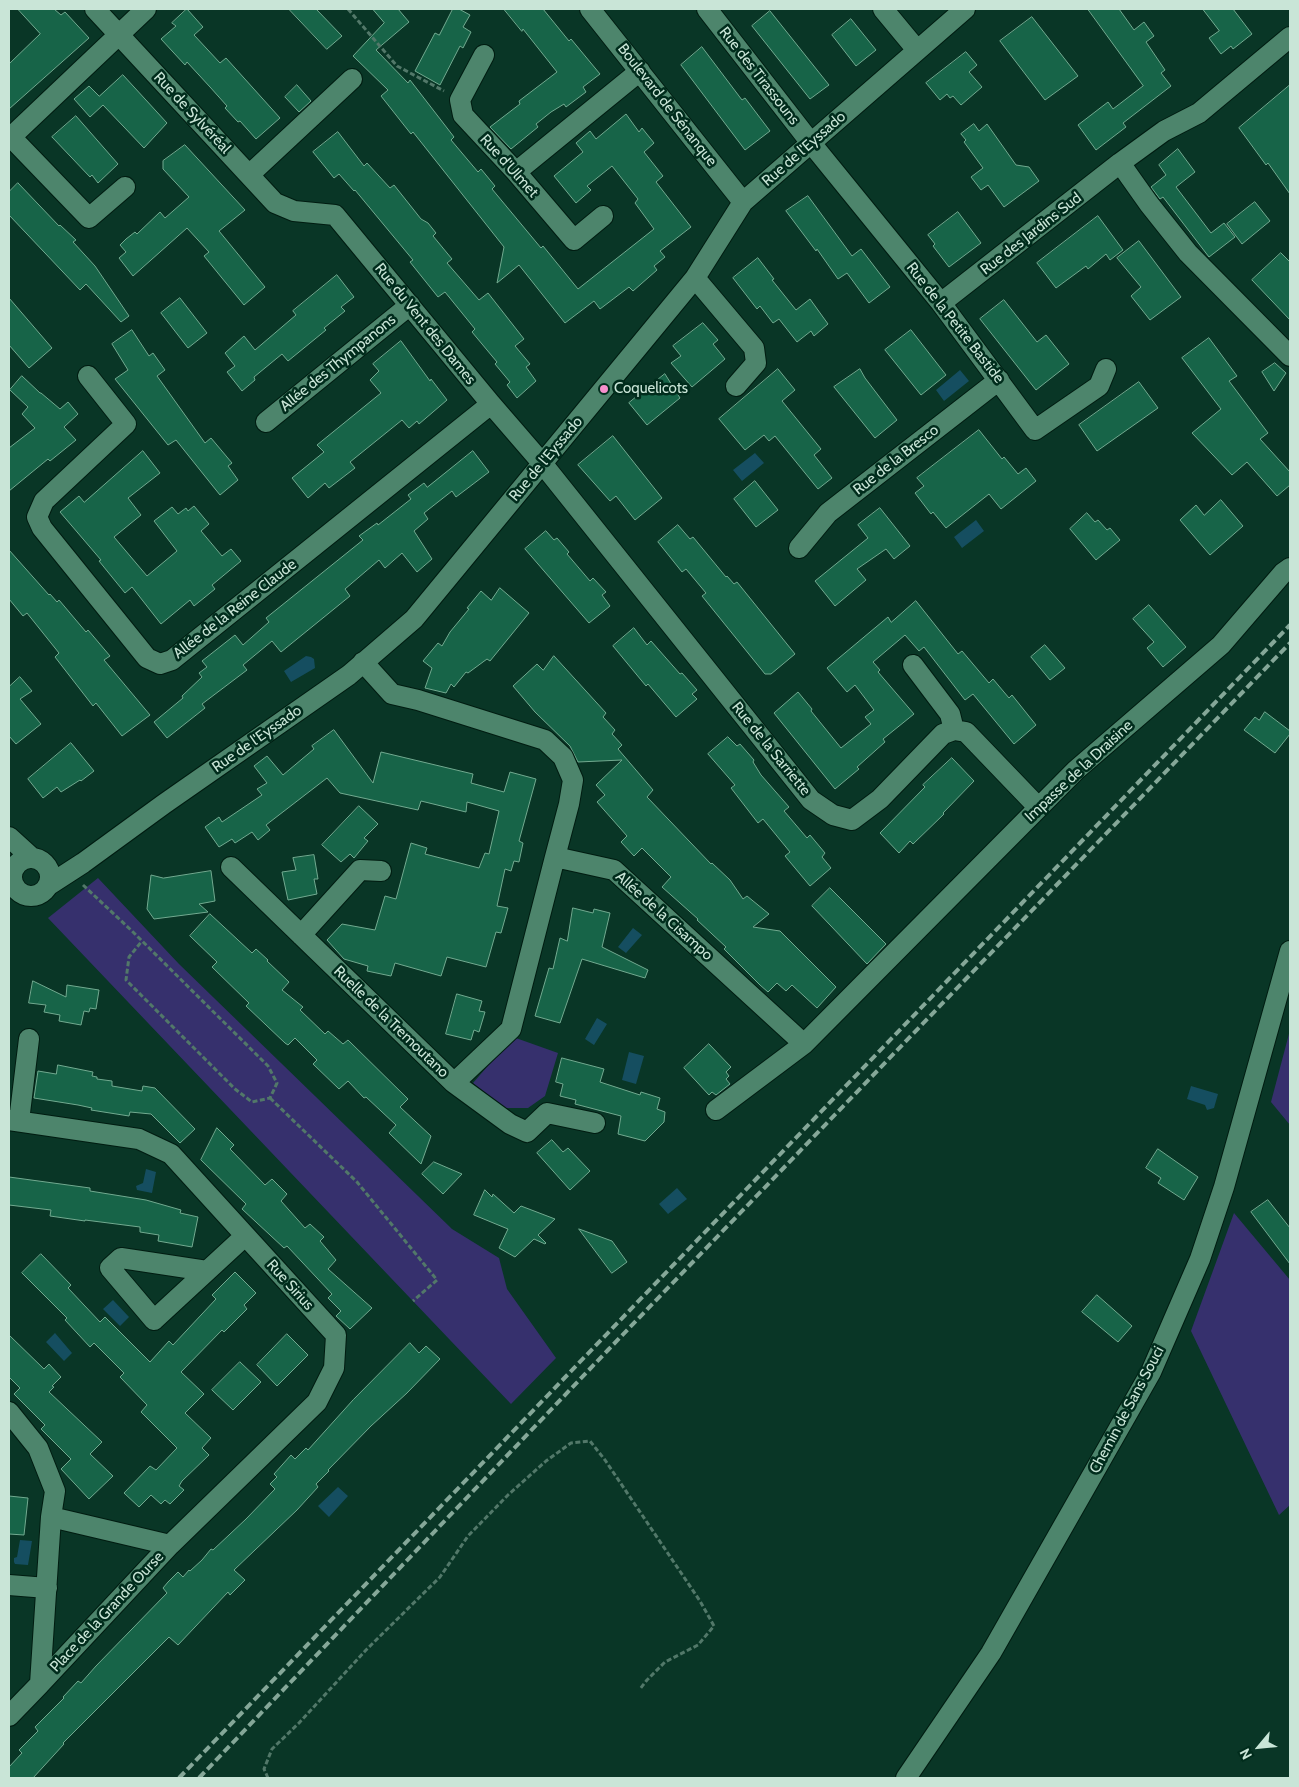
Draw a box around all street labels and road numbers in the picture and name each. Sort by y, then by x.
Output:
street label: Rue des Tirassouns [715,23,803,129]
street label: Boulevard de Sénanque [614,40,720,170]
street label: Rue de Sylvéréal [150,69,234,157]
street label: Rue de l'Eyssado [759,108,849,190]
street label: Rue d'Ulmet [476,131,542,201]
street label: Rue des Jardins Sud [977,189,1085,279]
street label: Rue de la Petite Bastide [902,259,1008,387]
street label: Rue du Vent des Dames [371,260,479,388]
street label: Allée des Thympanons [276,311,400,415]
street label: Rue de l'Eyssado [505,413,587,505]
street label: Rue de la Bresco [850,421,942,499]
street label: Allée de la Reine Claude [170,555,300,663]
street label: Rue de la Sarriette [728,699,814,799]
street label: Rue de l'Eyssado [209,702,305,776]
street label: Impasse de la Draisine [1021,716,1137,826]
street label: Allée de la Cisampo [612,868,716,964]
street label: Ruelle de la Tremoutano [330,962,452,1082]
street label: Rue Sirius [263,1256,317,1314]
street label: Chemin de Sans Souci [1086,1343,1168,1477]
street label: Place de la Grande Ourse [47,1548,167,1676]

